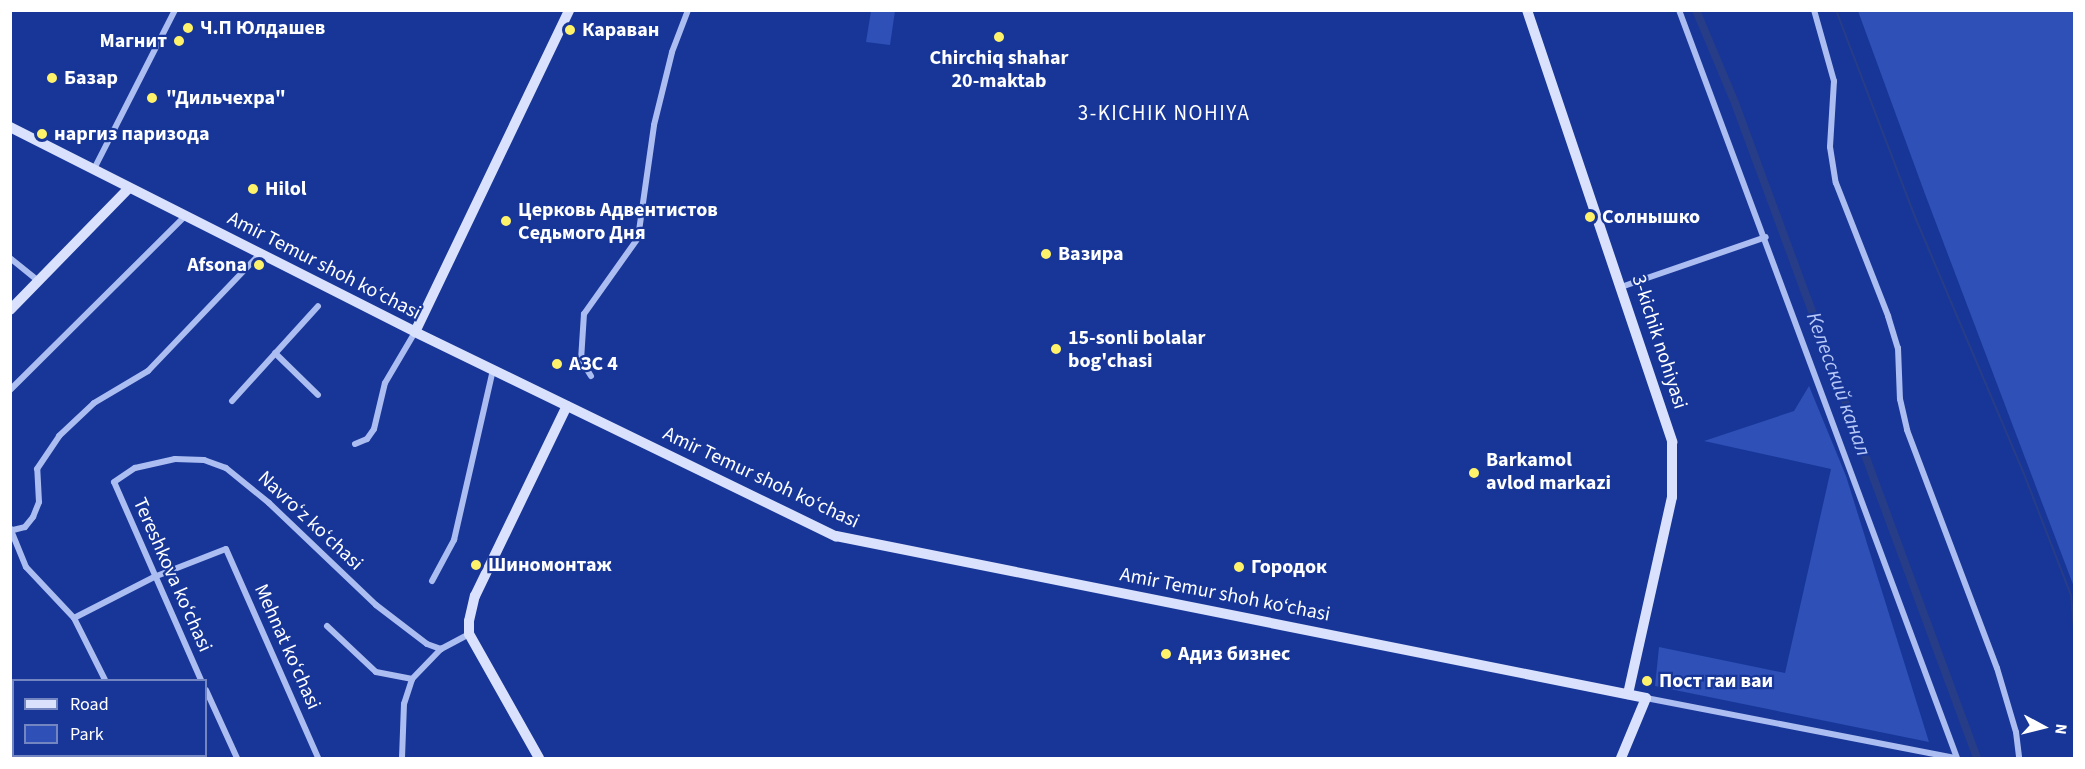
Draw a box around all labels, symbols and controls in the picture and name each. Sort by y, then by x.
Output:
place label: Ч.П Юлдашев [200,16,325,40]
place label: Караван [582,18,659,42]
marker: Ч.П Юлдашев [181,21,195,35]
marker: Караван [563,23,577,37]
place label: Магнит [99,29,167,53]
marker: Chirchiq shahar 20-maktab [992,30,1006,44]
marker: Магнит [172,34,186,48]
place label: Chirchiq shahar 20-maktab [930,47,1068,94]
place label: Базар [64,66,118,90]
marker: Базар [45,71,59,85]
place label: "Дильчехра" [166,86,286,110]
marker: "Дильчехра" [143,89,161,107]
district label: 3-KICHIK NOHIYA [1078,100,1250,126]
place label: наргиз паризода [54,122,210,146]
marker: наргиз паризода [35,127,49,141]
place label: Hilol [265,177,307,201]
marker: Hilol [246,182,260,196]
place label: Церковь Адвентистов Седьмого Дня [518,198,718,245]
place label: Солнышко [1602,205,1700,229]
street label: Amir Temur shoh ko‘chasi [223,207,425,325]
marker: Солнышко [1583,210,1597,224]
marker: Церковь Адвентистов Седьмого Дня [499,214,513,228]
place label: Вазира [1058,242,1124,266]
marker: Вазира [1039,247,1053,261]
place label: Afsona [187,253,247,277]
marker: Afsona [252,258,266,272]
street label: 3-kichik nohiyasi [1626,272,1692,412]
water label: Келесский канал [1801,309,1877,459]
place label: 15-sonli bolalar bog'chasi [1068,326,1205,373]
marker: 15-sonli bolalar bog'chasi [1049,342,1063,356]
place label: АЗС 4 [569,352,618,376]
marker: АЗС 4 [550,357,564,371]
street label: Amir Temur shoh ko‘chasi [659,422,863,534]
place label: Barkamol avlod markazi [1486,449,1611,496]
street label: Navro‘z ko‘chasi [252,466,368,576]
marker: Barkamol avlod markazi [1467,466,1481,480]
street label: Tereshkova ko‘chasi [127,494,217,656]
place label: Шиномонтаж [488,553,612,577]
place label: Городок [1251,555,1327,579]
marker: Шиномонтаж [469,558,483,572]
marker: Городок [1232,560,1246,574]
street label: Amir Temur shoh ko‘chasi [1118,563,1332,627]
street label: Mehnat ko‘chasi [249,581,325,713]
place label: Адиз бизнес [1178,642,1290,666]
marker: Адиз бизнес [1159,647,1173,661]
place label: Пост гаи ваи [1659,669,1773,693]
marker: Пост гаи ваи [1640,674,1654,688]
legend [12,679,207,757]
text: Road [70,692,109,717]
north arrow [2013,697,2073,757]
text: Park [70,722,104,747]
text: N [2049,723,2072,736]

